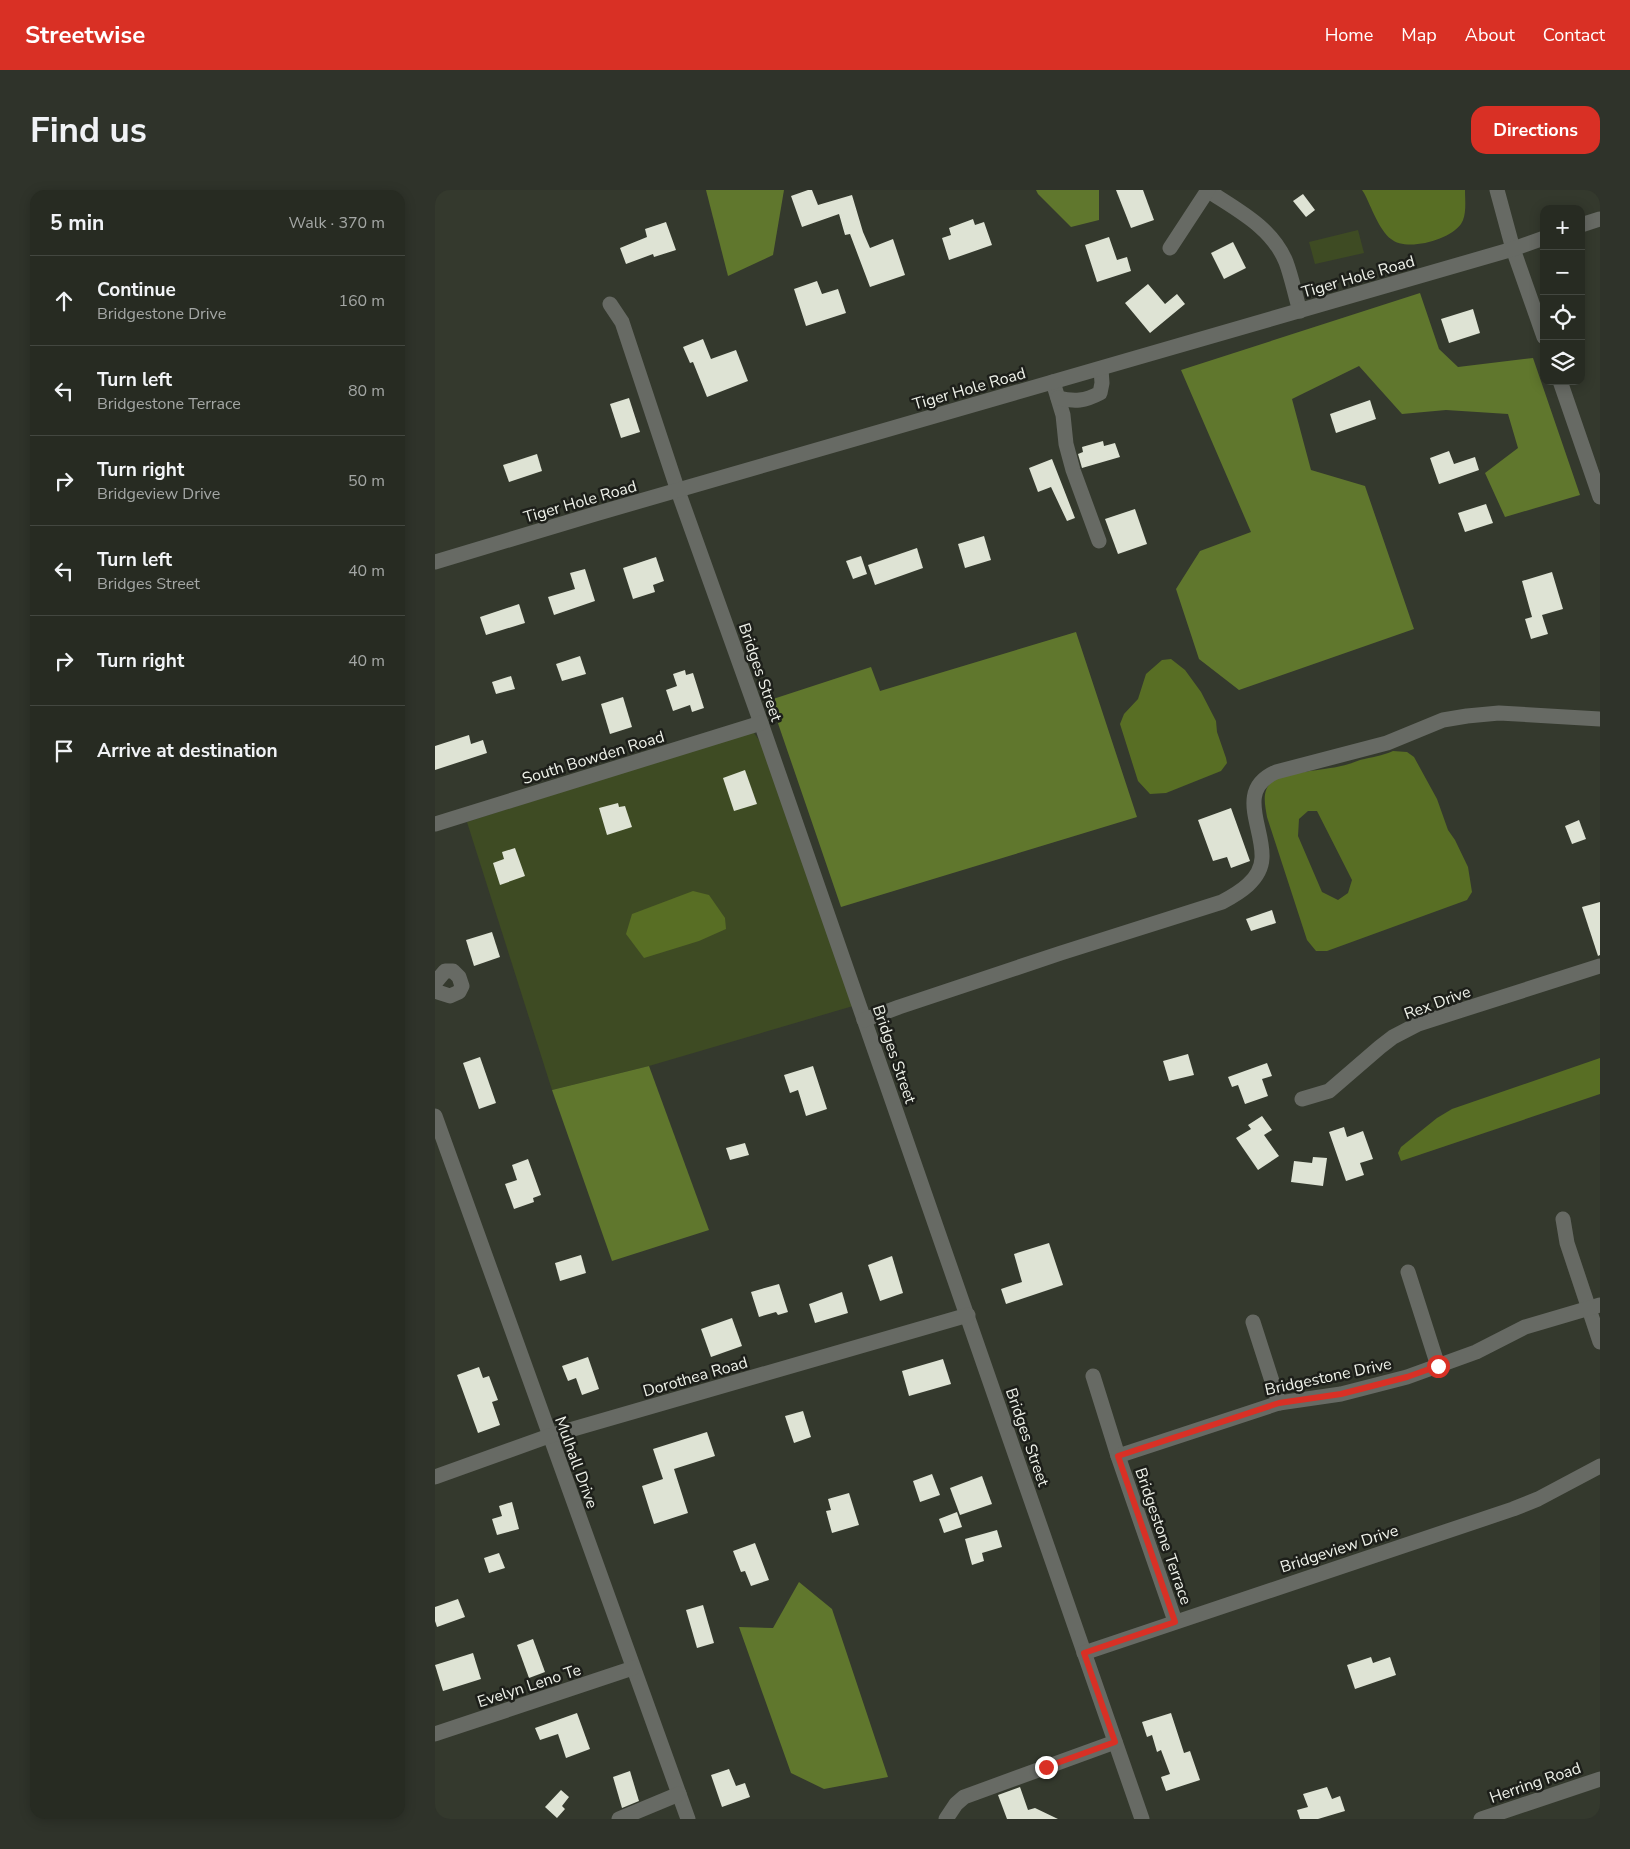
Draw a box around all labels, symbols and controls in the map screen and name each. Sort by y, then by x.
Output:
text: Streetwise [25,19,145,51]
text: Home [1325,23,1373,47]
text: Map [1401,23,1437,47]
text: About [1465,23,1515,47]
text: Contact [1543,23,1605,47]
button: Directions [1471,106,1600,154]
text: Find us [30,107,147,154]
map controls [1540,205,1585,385]
button: + [1540,205,1585,250]
text: 5 min [50,209,104,237]
text: Walk · 370 m [289,212,385,234]
street label: Tiger Hole Road [1299,250,1417,304]
button: − [1540,250,1585,295]
text: Continue [97,277,176,303]
icon: ahead [50,287,78,315]
text: 160 m [338,290,385,312]
button: locate [1540,295,1585,340]
text: Bridgestone Drive [97,303,226,325]
button: layers [1540,340,1585,385]
street label: Tiger Hole Road [910,362,1028,416]
text: Turn left [97,367,172,393]
icon: left [50,377,78,405]
text: 80 m [348,380,385,402]
text: Bridgestone Terrace [97,393,241,415]
text: Turn right [97,457,184,483]
icon: right [50,467,78,495]
text: 50 m [348,470,385,492]
street label: Tiger Hole Road [521,475,639,529]
text: Bridgeview Drive [97,483,220,505]
text: Turn left [97,547,172,573]
icon: left [50,557,78,585]
text: 40 m [348,560,385,582]
text: Bridges Street [97,573,200,595]
street label: Bridges Street [733,620,787,725]
icon: right [50,647,78,675]
text: Turn right [97,648,184,674]
text: 40 m [348,650,385,672]
street label: South Bowden Road [519,726,667,790]
icon: arrive [50,737,78,765]
text: Arrive at destination [97,738,278,764]
street label: Rex Drive [1401,981,1474,1025]
street label: Bridges Street [867,1002,921,1107]
street label: Dorothea Road [640,1351,750,1402]
street label: Bridgestone Drive [1263,1353,1394,1401]
route start [1427,1355,1450,1378]
street label: Bridges Street [1000,1385,1054,1490]
street label: Mulhall Drive [549,1413,603,1511]
street label: Bridgestone Terrace [1129,1465,1197,1608]
street label: Bridgeview Drive [1277,1519,1401,1578]
street label: Evelyn Leno Te [475,1659,584,1713]
route end [1035,1756,1058,1779]
street label: Herring Road [1487,1757,1584,1809]

